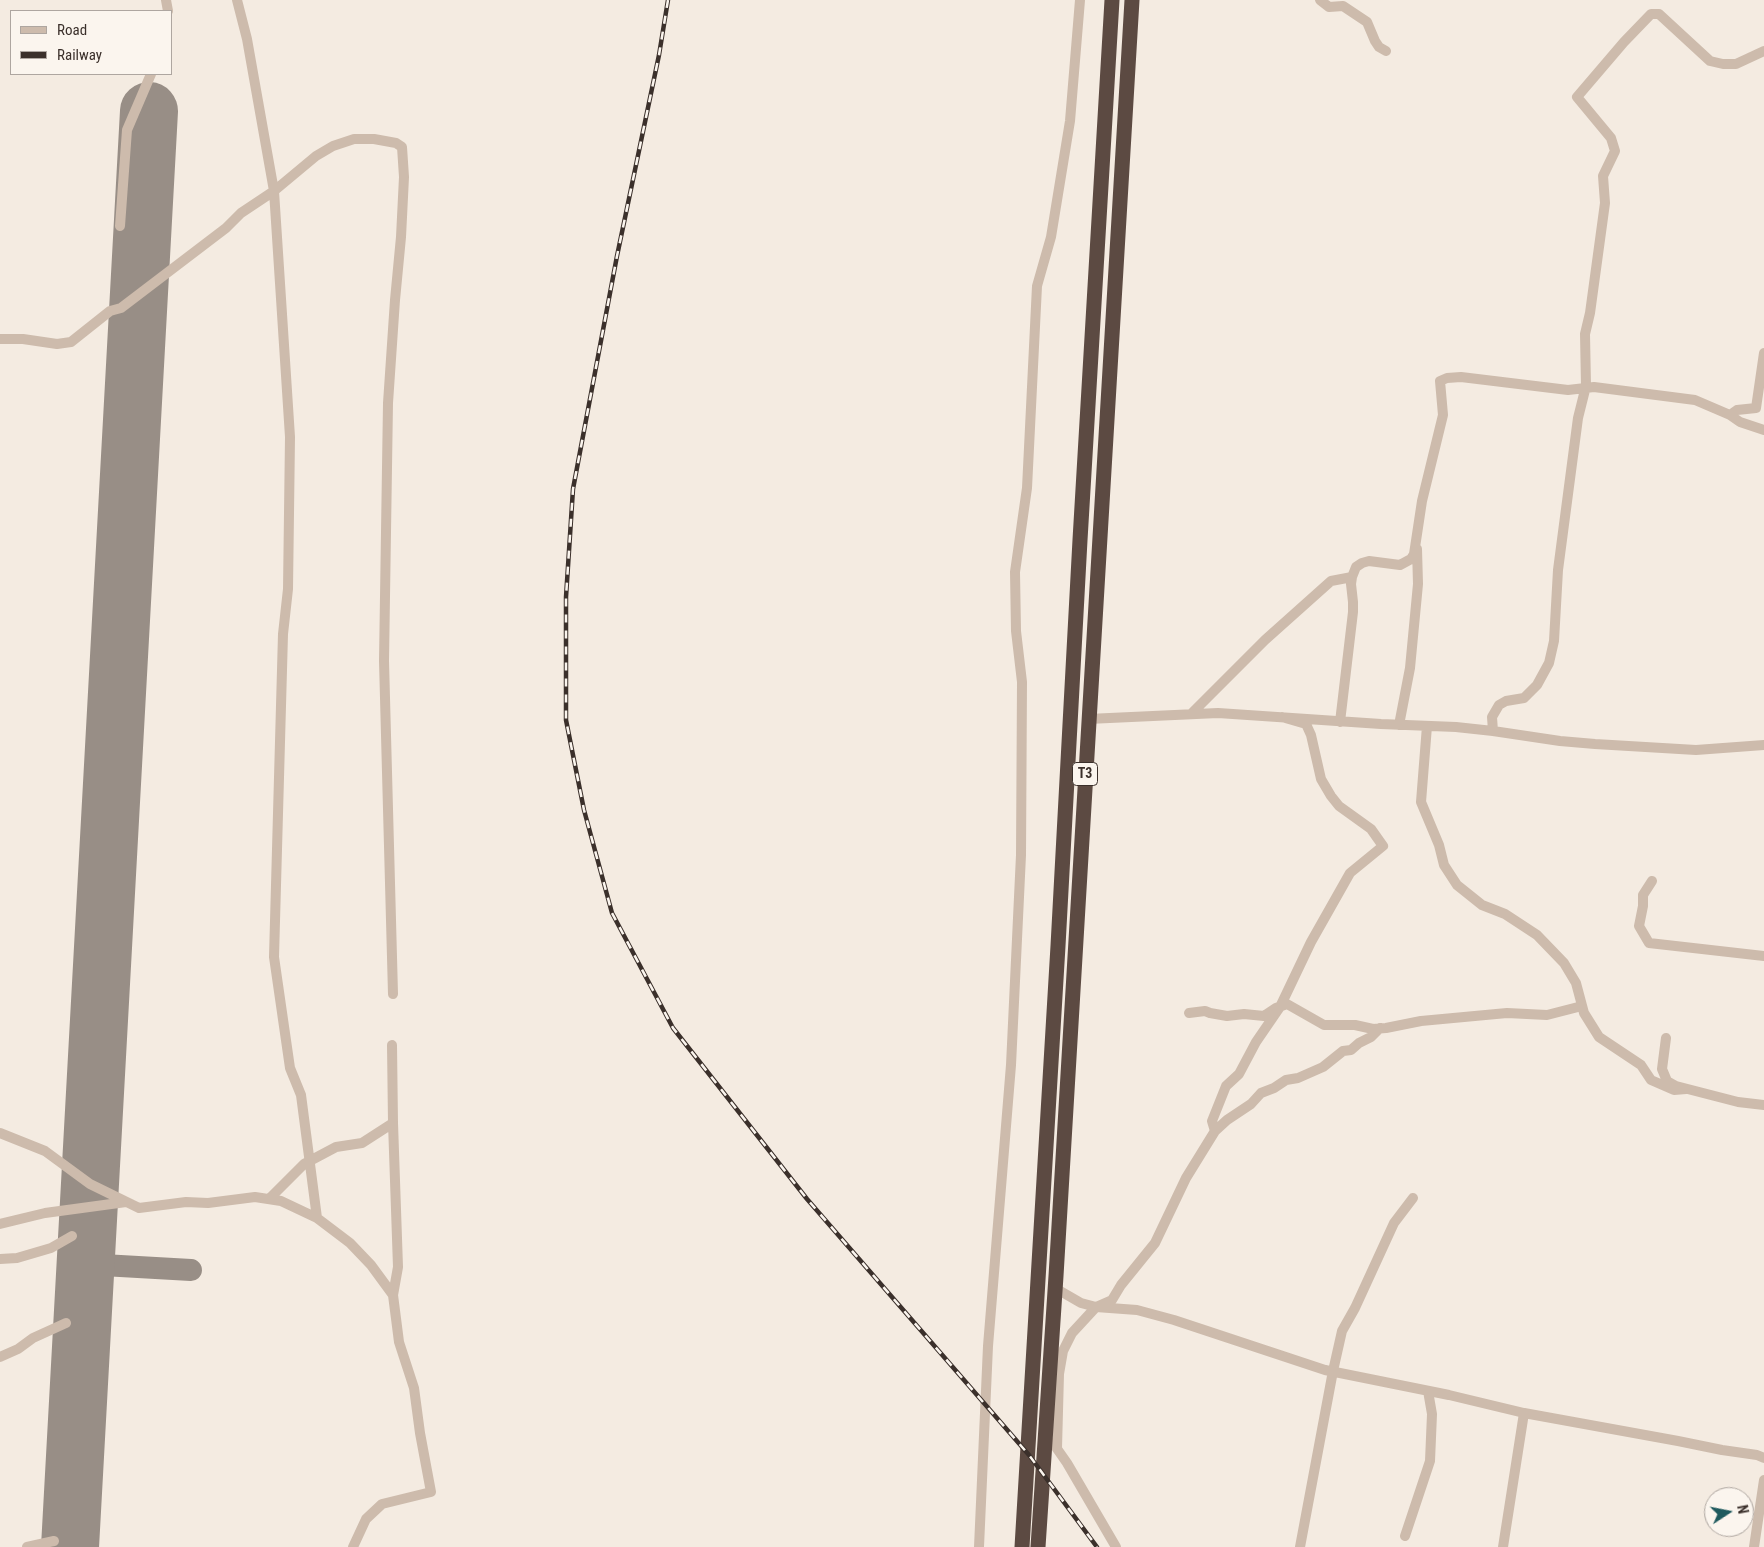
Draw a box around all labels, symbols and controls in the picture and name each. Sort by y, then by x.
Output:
legend [10,10,172,75]
text: Road [57,21,87,39]
text: Railway [57,46,102,64]
road number: T3 [1072,762,1098,786]
north arrow [1704,1487,1754,1537]
text: N [1734,1504,1751,1515]

